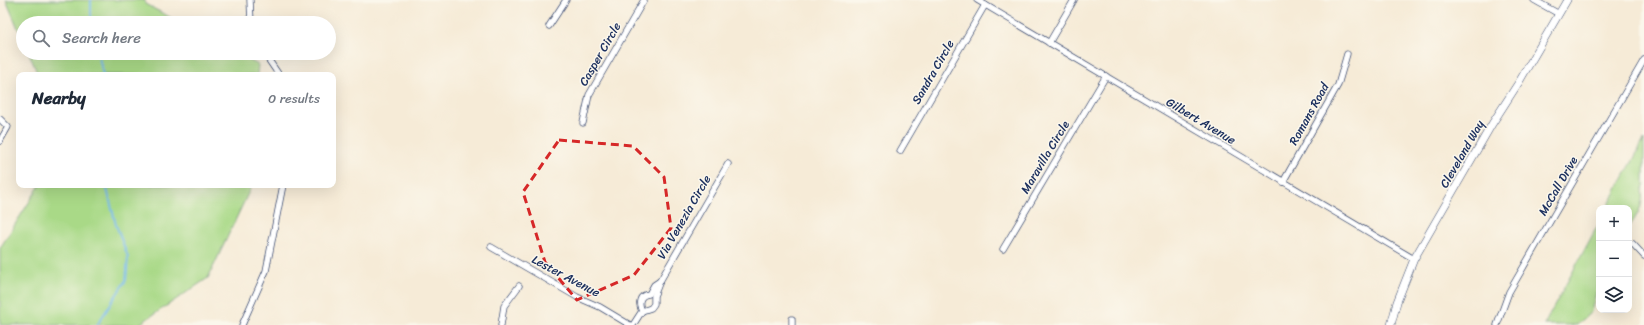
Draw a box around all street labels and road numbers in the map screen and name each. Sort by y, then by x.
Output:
street label: Casper Circle [573,18,627,90]
street label: Sandra Circle [906,35,960,109]
street label: Romans Road [1283,77,1336,149]
street label: Gilbert Avenue [1162,91,1240,151]
street label: Cleveland Way [1434,115,1491,192]
street label: Maravilla Circle [1014,116,1076,198]
street label: McCall Drive [1532,152,1584,220]
street label: Via Venezia Circle [651,171,717,263]
street label: Lester Avenue [528,249,604,303]

